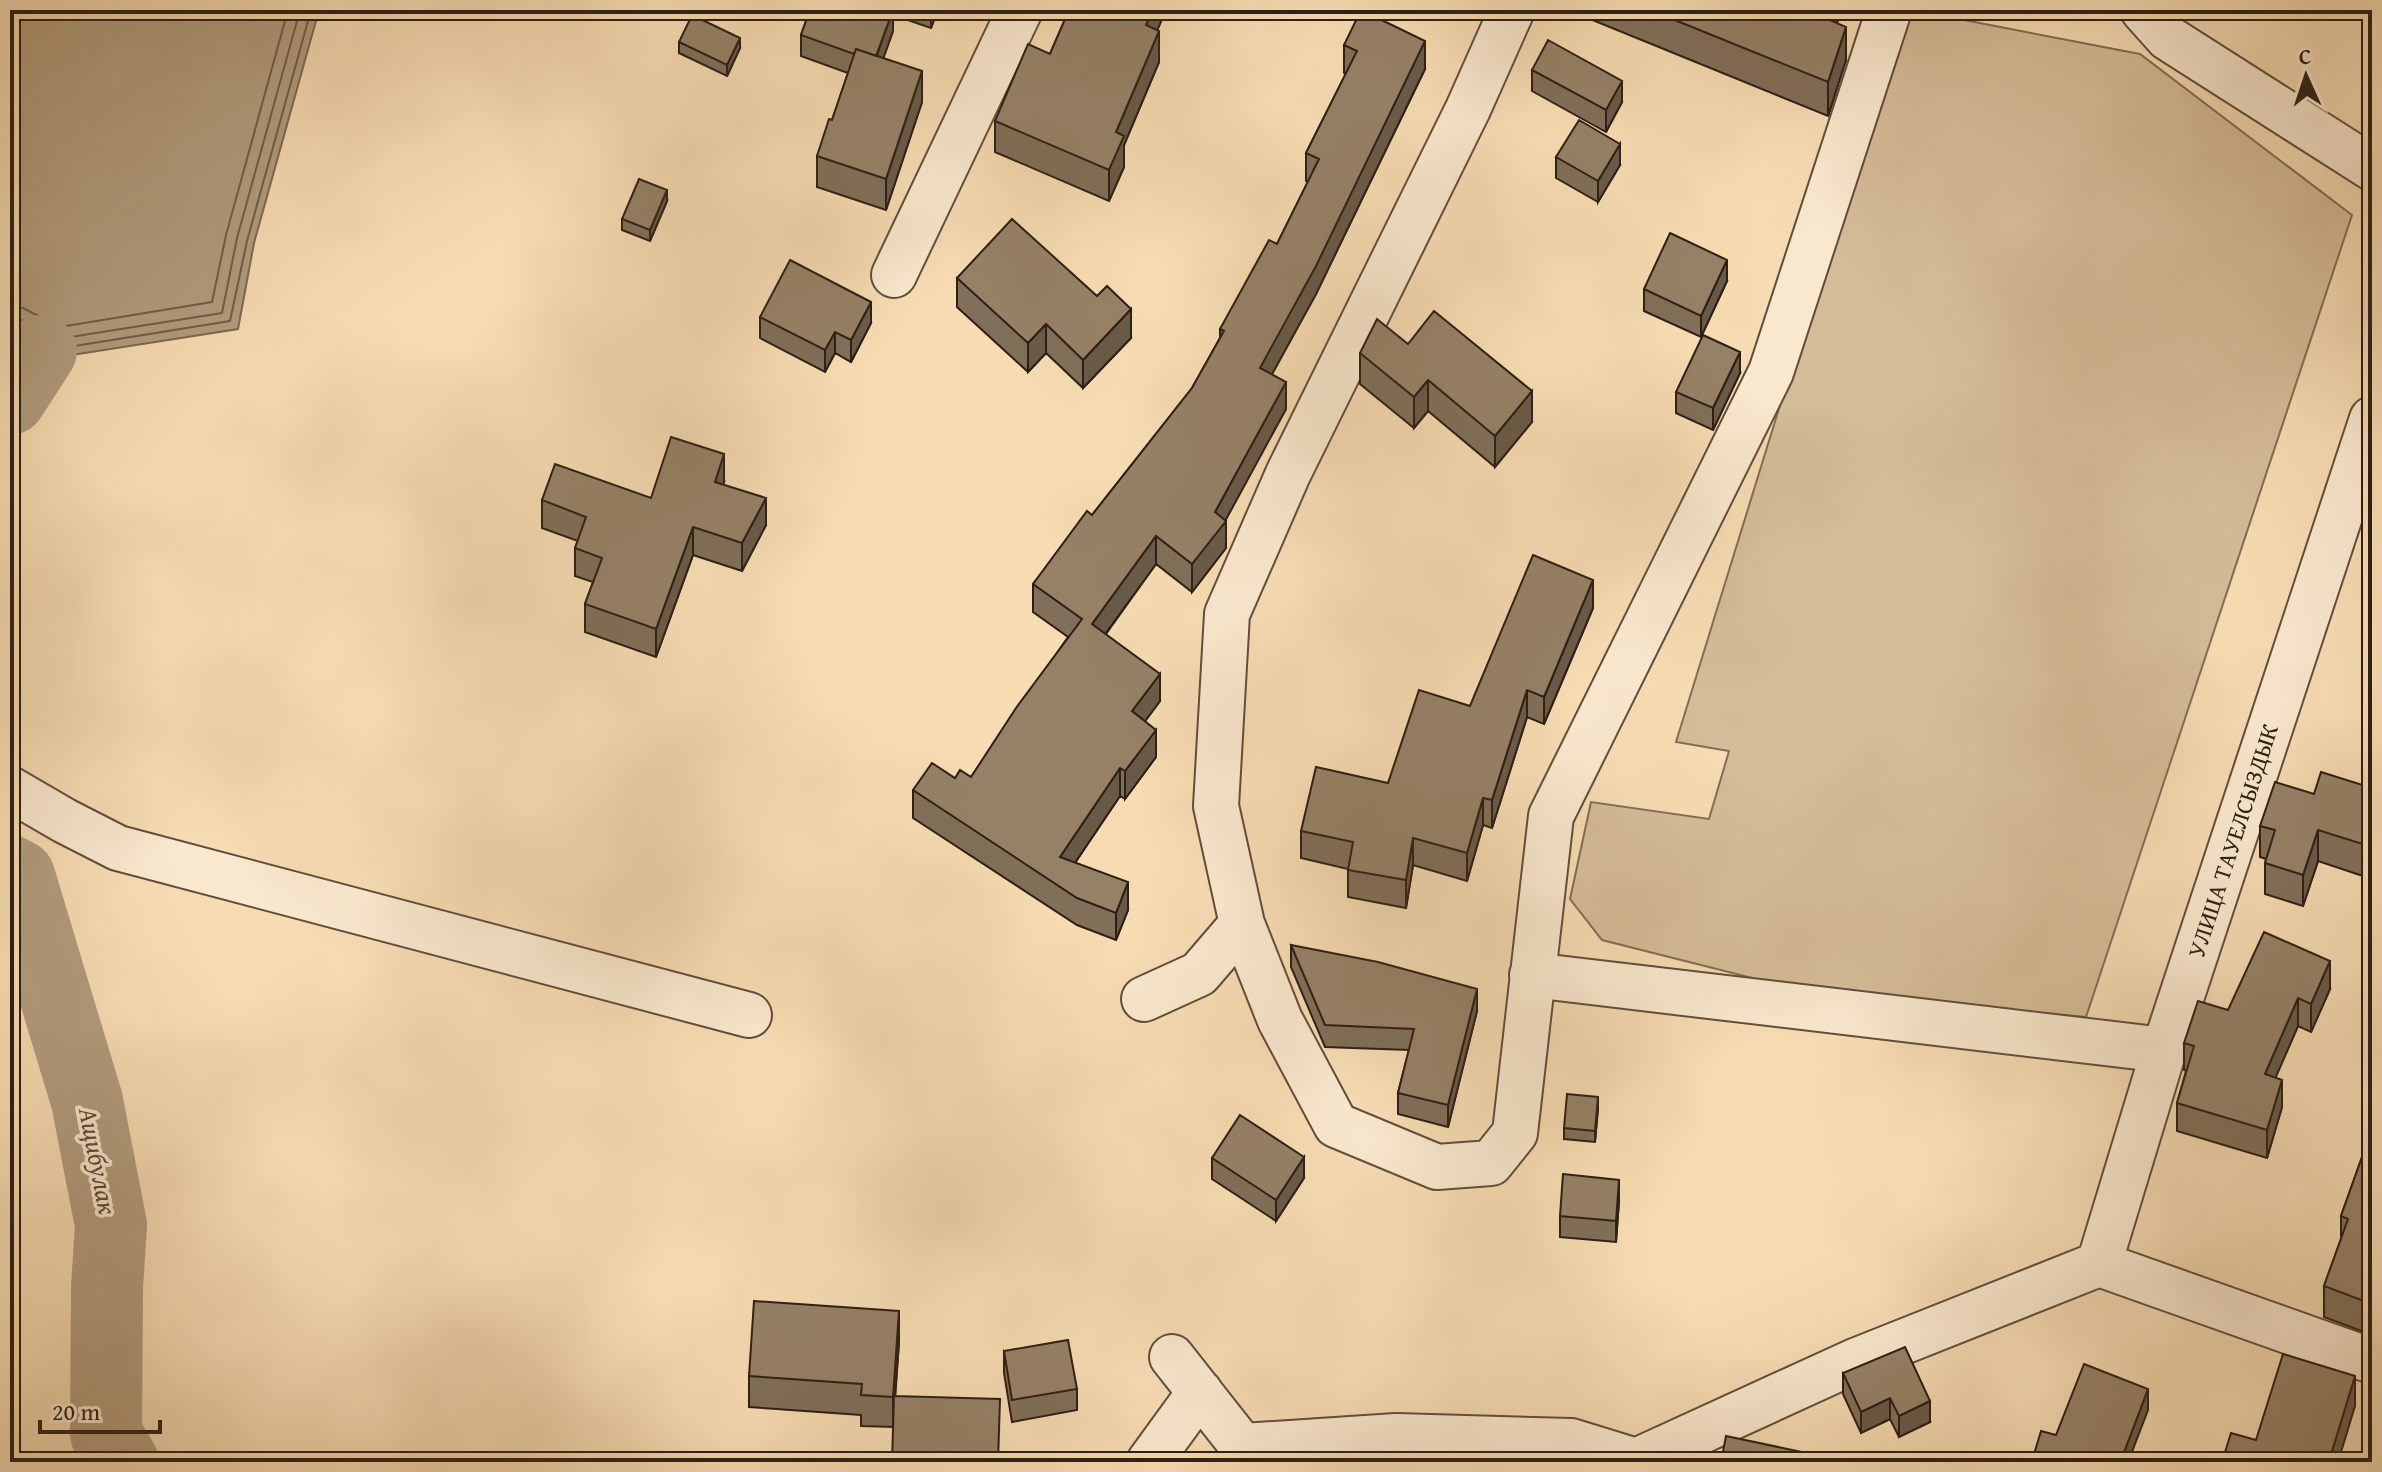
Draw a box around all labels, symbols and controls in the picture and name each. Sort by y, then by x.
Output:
north arrow [2266,36,2346,116]
text: С [2298,40,2312,72]
street label: УЛИЦА ТАУЕЛСЫЗДЫК [2178,719,2287,962]
water label: Ащибулак [69,1103,128,1218]
scale bar [40,1384,160,1434]
text: 20 m [52,1394,100,1429]

